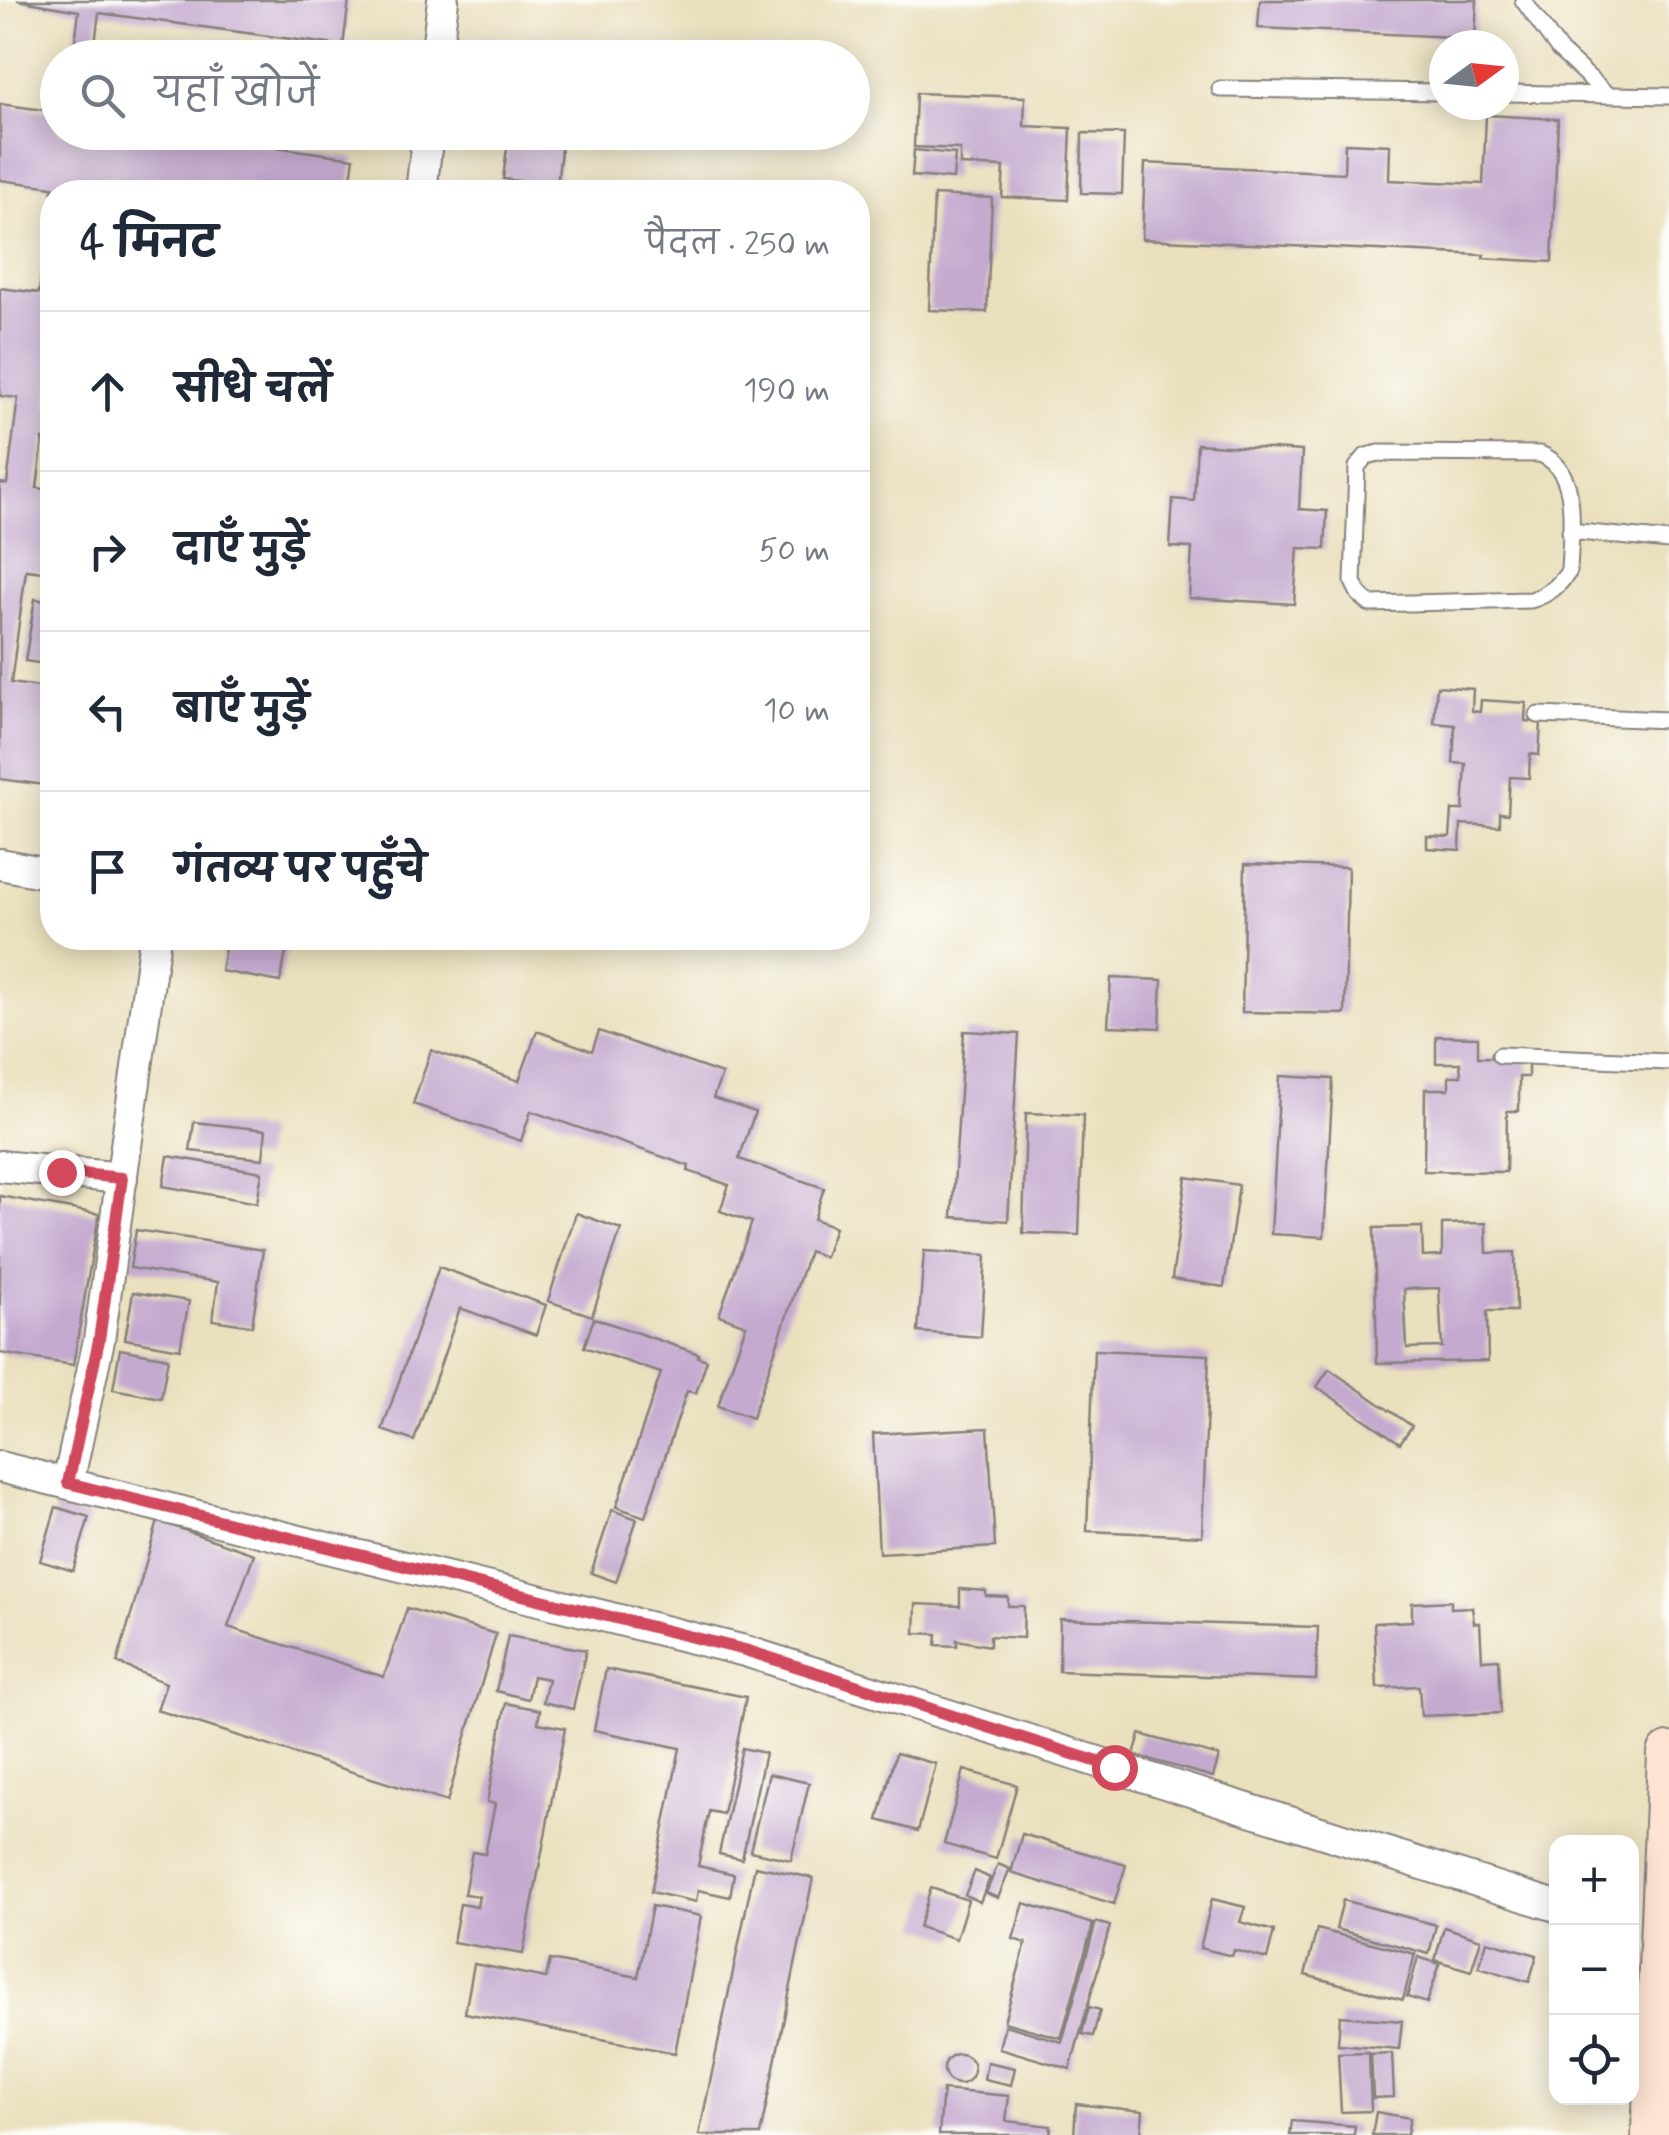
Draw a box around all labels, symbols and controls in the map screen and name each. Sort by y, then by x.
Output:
north arrow [1429,30,1519,120]
search box [40,40,870,150]
icon: search [75,68,130,123]
text: यहाँ खोजें [155,70,319,119]
text: 4 मिनट [80,217,218,272]
text: पैदल · 250 m [645,224,830,266]
icon: ahead [80,364,135,419]
text: सीधे चलें [175,366,331,415]
text: 190 m [743,370,830,412]
icon: right [80,524,135,579]
text: दाएँ मुड़ें [175,526,308,575]
text: 50 m [758,530,830,572]
icon: left [80,684,135,739]
text: बाएँ मुड़ें [175,686,309,735]
text: 10 m [763,690,830,732]
icon: arrive [80,844,135,899]
text: गंतव्य पर पहुँचे [175,846,427,895]
route end [39,1150,85,1196]
route start [1092,1745,1138,1791]
map controls [1549,1835,1639,2105]
button: + [1549,1835,1639,1925]
button: − [1549,1925,1639,2015]
button: locate [1549,2015,1639,2105]

